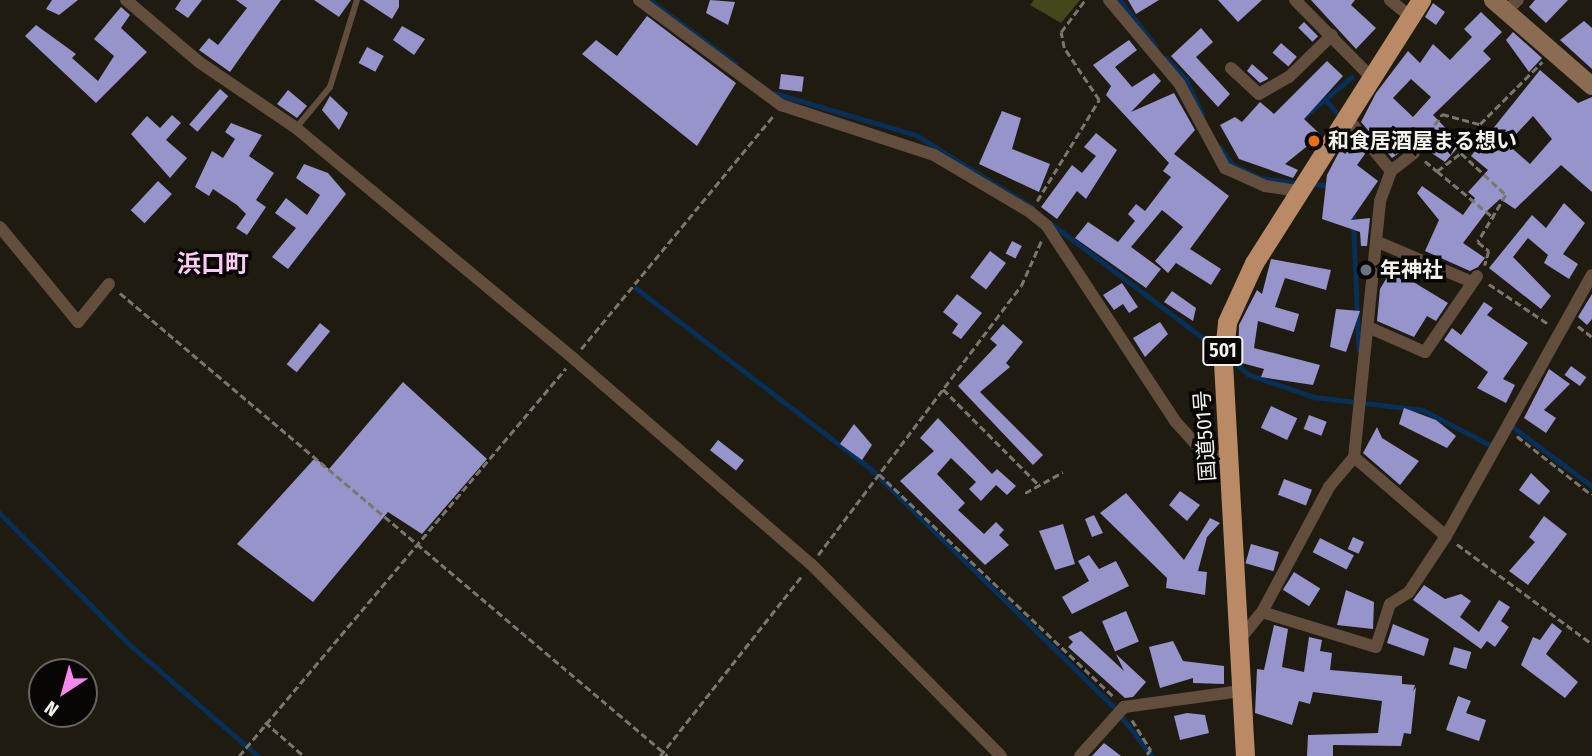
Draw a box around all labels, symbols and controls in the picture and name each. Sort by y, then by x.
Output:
place label: 和食居酒屋まる想い [1328,128,1517,154]
marker: 和食居酒屋まる想い [1306,133,1322,149]
district label: 浜口町 [177,251,249,279]
place label: 年神社 [1380,257,1443,283]
marker: 年神社 [1358,262,1374,278]
road number: 501 [1202,336,1244,366]
street label: 国道501号 [1189,390,1221,482]
north arrow [28,658,98,728]
text: N [40,696,63,721]

